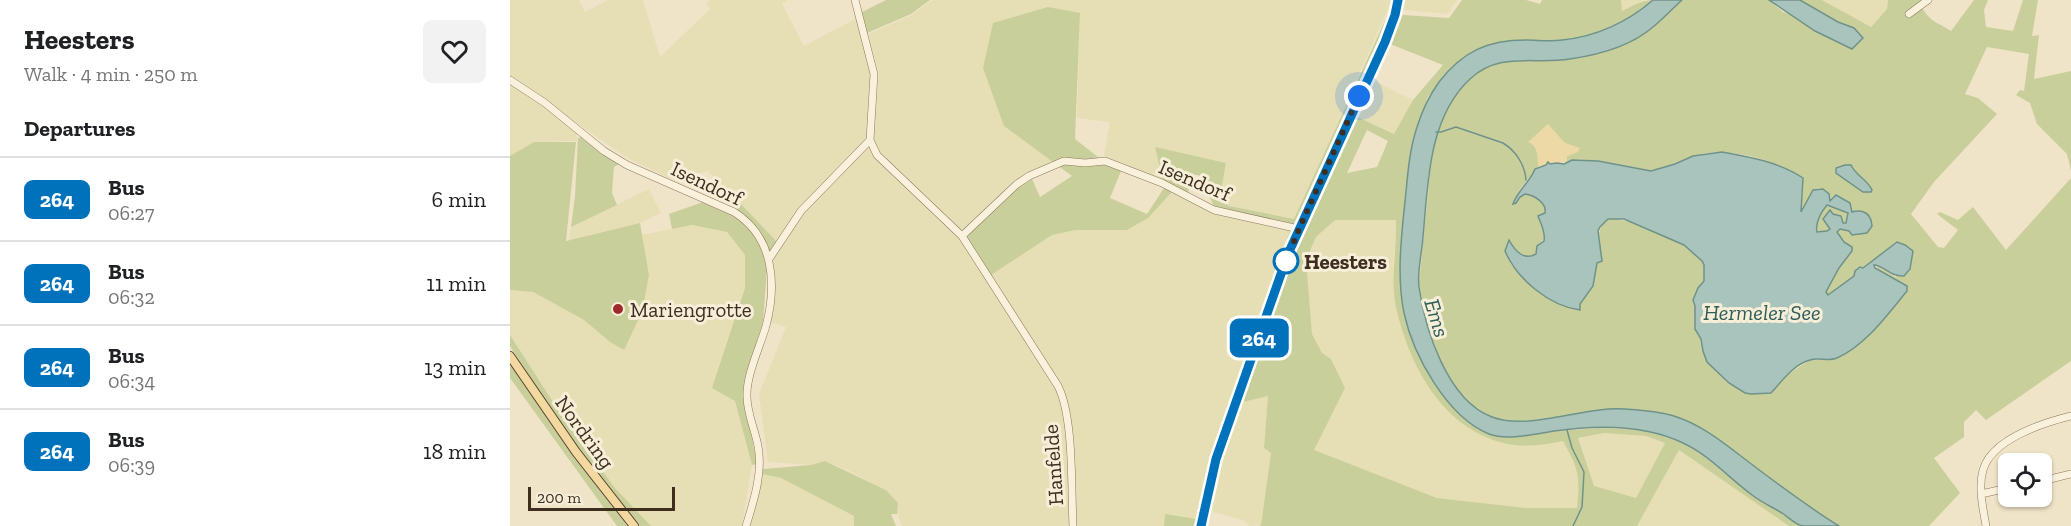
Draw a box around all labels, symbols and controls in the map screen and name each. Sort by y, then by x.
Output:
button: heart [423,20,486,83]
text: Heesters [24,23,135,56]
text: Walk · 4 min · 250 m [24,62,198,86]
your location [1344,81,1374,111]
text: Departures [24,115,135,142]
street label: Isendorf [1155,154,1236,207]
street label: Isendorf [667,156,748,211]
text: Bus [108,174,145,201]
text: 6 min [432,186,486,213]
text: 264 [40,187,74,212]
text: 06:27 [108,201,154,225]
marker: Heesters [1273,248,1299,274]
place label: Heesters [1304,249,1387,274]
text: Bus [108,258,145,285]
text: 11 min [426,270,486,297]
text: 264 [40,271,74,296]
text: 06:32 [108,285,155,309]
water label: Ems [1418,295,1456,341]
place label: Mariengrotte [630,297,752,322]
water label: Hermeler See [1703,299,1821,326]
marker: Mariengrotte [611,302,625,316]
line badge: 264 [1224,318,1293,358]
text: 264 [1242,326,1276,351]
text: Bus [108,342,145,369]
text: 13 min [424,354,486,381]
text: 264 [40,355,74,380]
text: 06:34 [108,369,155,393]
street label: Nordring [550,391,620,474]
street label: Hanfelde [1038,423,1068,506]
text: Bus [108,426,145,453]
text: 18 min [423,438,486,465]
text: 264 [40,439,74,464]
text: 06:39 [108,453,155,477]
map controls [1998,453,2052,507]
button: locate [1998,453,2052,507]
scale bar [528,484,675,512]
text: 200 m [537,488,581,507]

